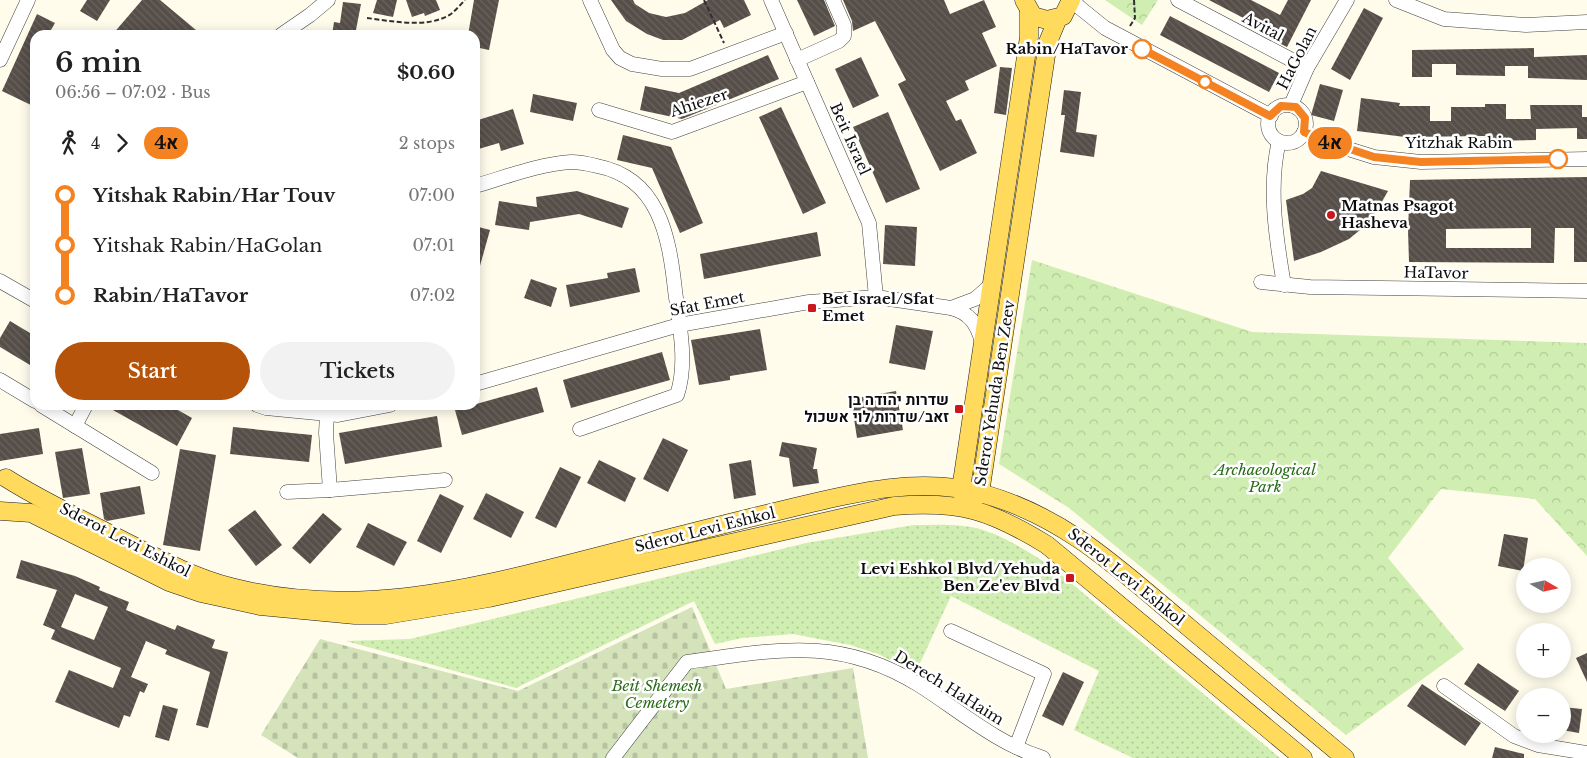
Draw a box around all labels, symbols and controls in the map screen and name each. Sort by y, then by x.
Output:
street label: Avital [1239,7,1287,45]
street label: HaGolan [1273,23,1321,93]
place label: Rabin/HaTavor [1005,39,1129,58]
marker: Rabin/HaTavor [1132,39,1152,59]
text: 6 min [55,45,142,80]
text: $0.60 [397,61,455,84]
unlabelled marker [1198,75,1212,89]
text: 06:56 – 07:02 · Bus [55,82,211,102]
street label: Ahiezer [667,84,731,121]
street label: Beit Israel [826,100,875,178]
line badge: 4א [1308,127,1352,159]
icon: walk [55,129,83,157]
icon: forward [108,129,136,157]
text: 4א [154,132,178,154]
text: 4א [1318,132,1342,154]
text: 4 [91,133,100,153]
text: 2 stops [399,133,455,153]
street label: Yitzhak Rabin [1404,133,1513,152]
unlabelled marker [1548,149,1568,169]
text: Yitshak Rabin/Har Touv [93,184,335,207]
text: 07:00 [408,185,455,205]
place label: Matnas Psagot Hasheva [1341,196,1454,232]
marker: Matnas Psagot Hasheva [1325,209,1337,221]
text: Yitshak Rabin/HaGolan [93,234,322,257]
text: 07:01 [412,235,455,255]
street label: HaTavor [1403,262,1470,283]
text: Rabin/HaTavor [93,284,248,307]
text: 07:02 [410,285,455,305]
street label: Sfat Emet [668,287,746,320]
place label: Bet Israel/Sfat Emet [822,289,934,325]
street label: Sderot Yehuda Ben Zeev [970,299,1019,487]
marker: Bet Israel/Sfat Emet [806,302,818,314]
button: Start [55,342,250,400]
button: Tickets [260,342,455,400]
place label: שדרות יהודה בן זאב/שדרות לוי אשכול [805,390,949,426]
marker: שדרות יהודה בן זאב/שדרות לוי אשכול [953,403,965,415]
park label: Archaeological Park [1212,460,1316,496]
street label: Sderot Levi Eshkol [57,498,194,581]
street label: Sderot Levi Eshkol [632,503,777,556]
street label: Sderot Levi Eshkol [1064,524,1189,630]
north arrow [1516,558,1571,612]
map controls [1516,558,1571,743]
place label: Levi Eshkol Blvd/Yehuda Ben Ze'ev Blvd [860,559,1061,595]
marker: Levi Eshkol Blvd/Yehuda Ben Ze'ev Blvd [1064,572,1076,584]
button: + [1516,623,1571,678]
street label: Derech HaHaim [891,646,1008,729]
park label: Beit Shemesh Cemetery [611,676,703,712]
button: − [1516,688,1571,743]

